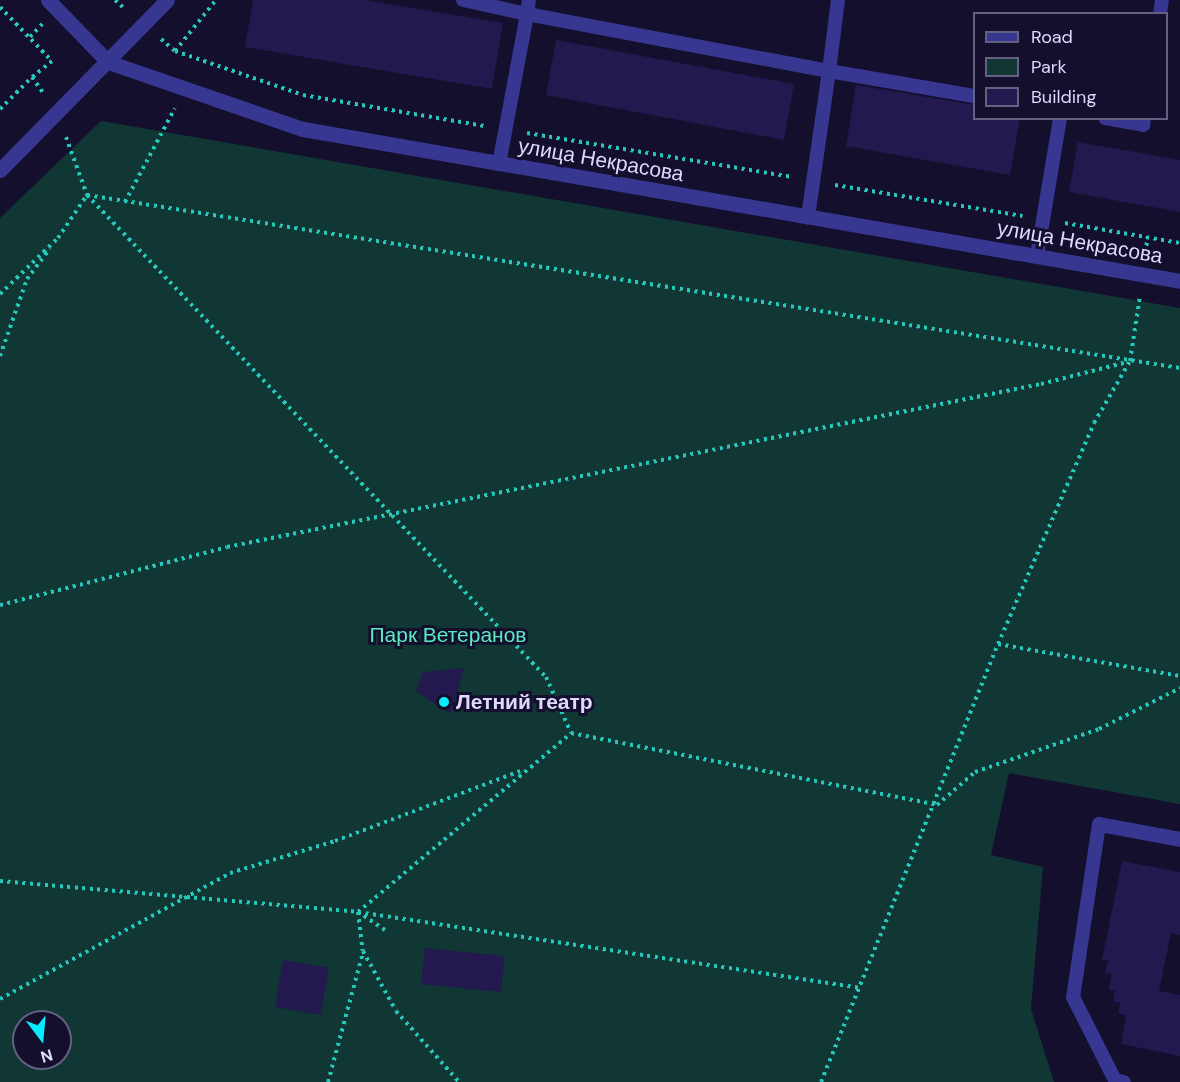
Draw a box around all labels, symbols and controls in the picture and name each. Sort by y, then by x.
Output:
legend [973,12,1168,120]
text: Road [1031,25,1073,49]
text: Park [1031,55,1067,79]
text: Building [1031,85,1096,109]
street label: улица Некрасова [516,133,686,187]
street label: улица Некрасова [995,215,1165,269]
park label: Парк Ветеранов [369,622,527,648]
place label: Летний театр [456,689,593,715]
marker: Летний театр [437,695,451,709]
north arrow [12,1010,72,1070]
text: N [38,1044,55,1068]

